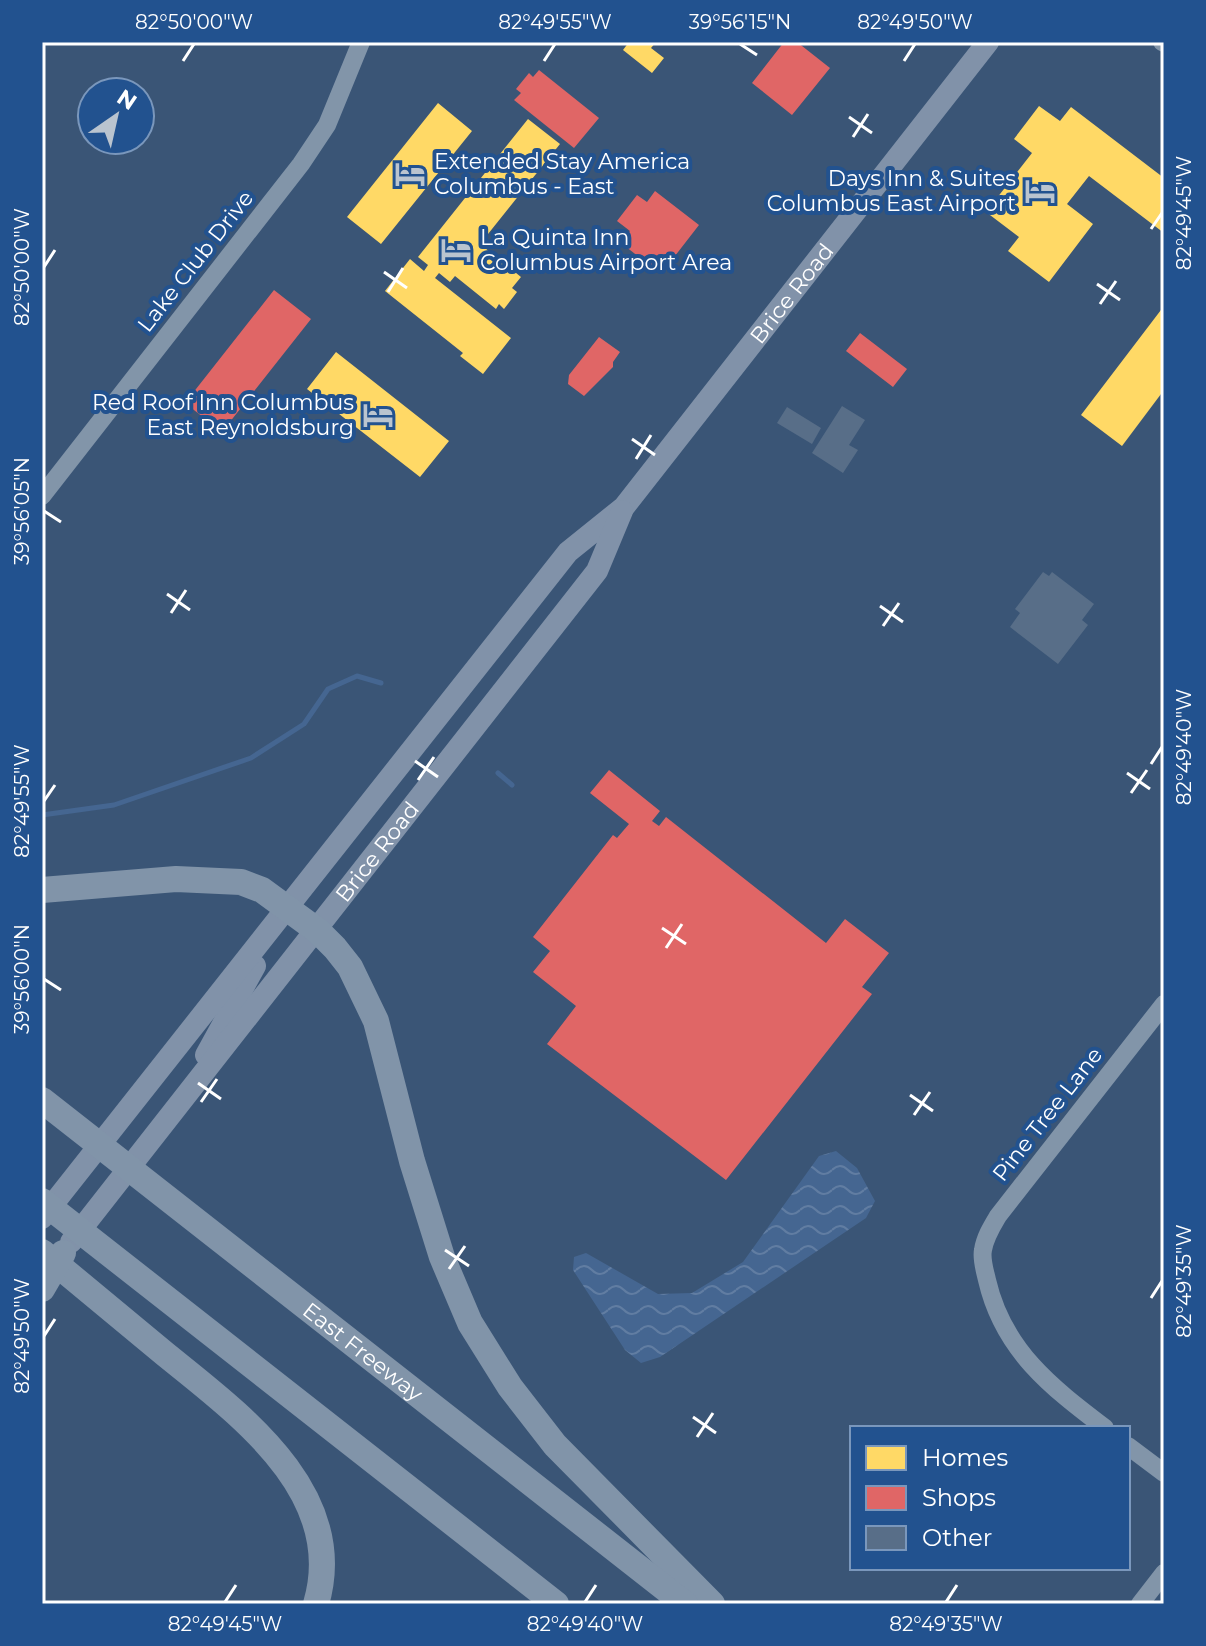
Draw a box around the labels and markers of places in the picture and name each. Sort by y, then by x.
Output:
place label: Extended Stay America Columbus - East [434,148,690,200]
hotel icon: Extended Stay America Columbus - East [393,157,427,191]
place label: Days Inn & Suites Columbus East Airport [767,165,1016,217]
hotel icon: Days Inn & Suites Columbus East Airport [1023,174,1057,208]
place label: La Quinta Inn Columbus Airport Area [480,224,732,276]
hotel icon: La Quinta Inn Columbus Airport Area [439,233,473,267]
place label: Red Roof Inn Columbus East Reynoldsburg [92,389,354,441]
hotel icon: Red Roof Inn Columbus East Reynoldsburg [361,398,395,432]

